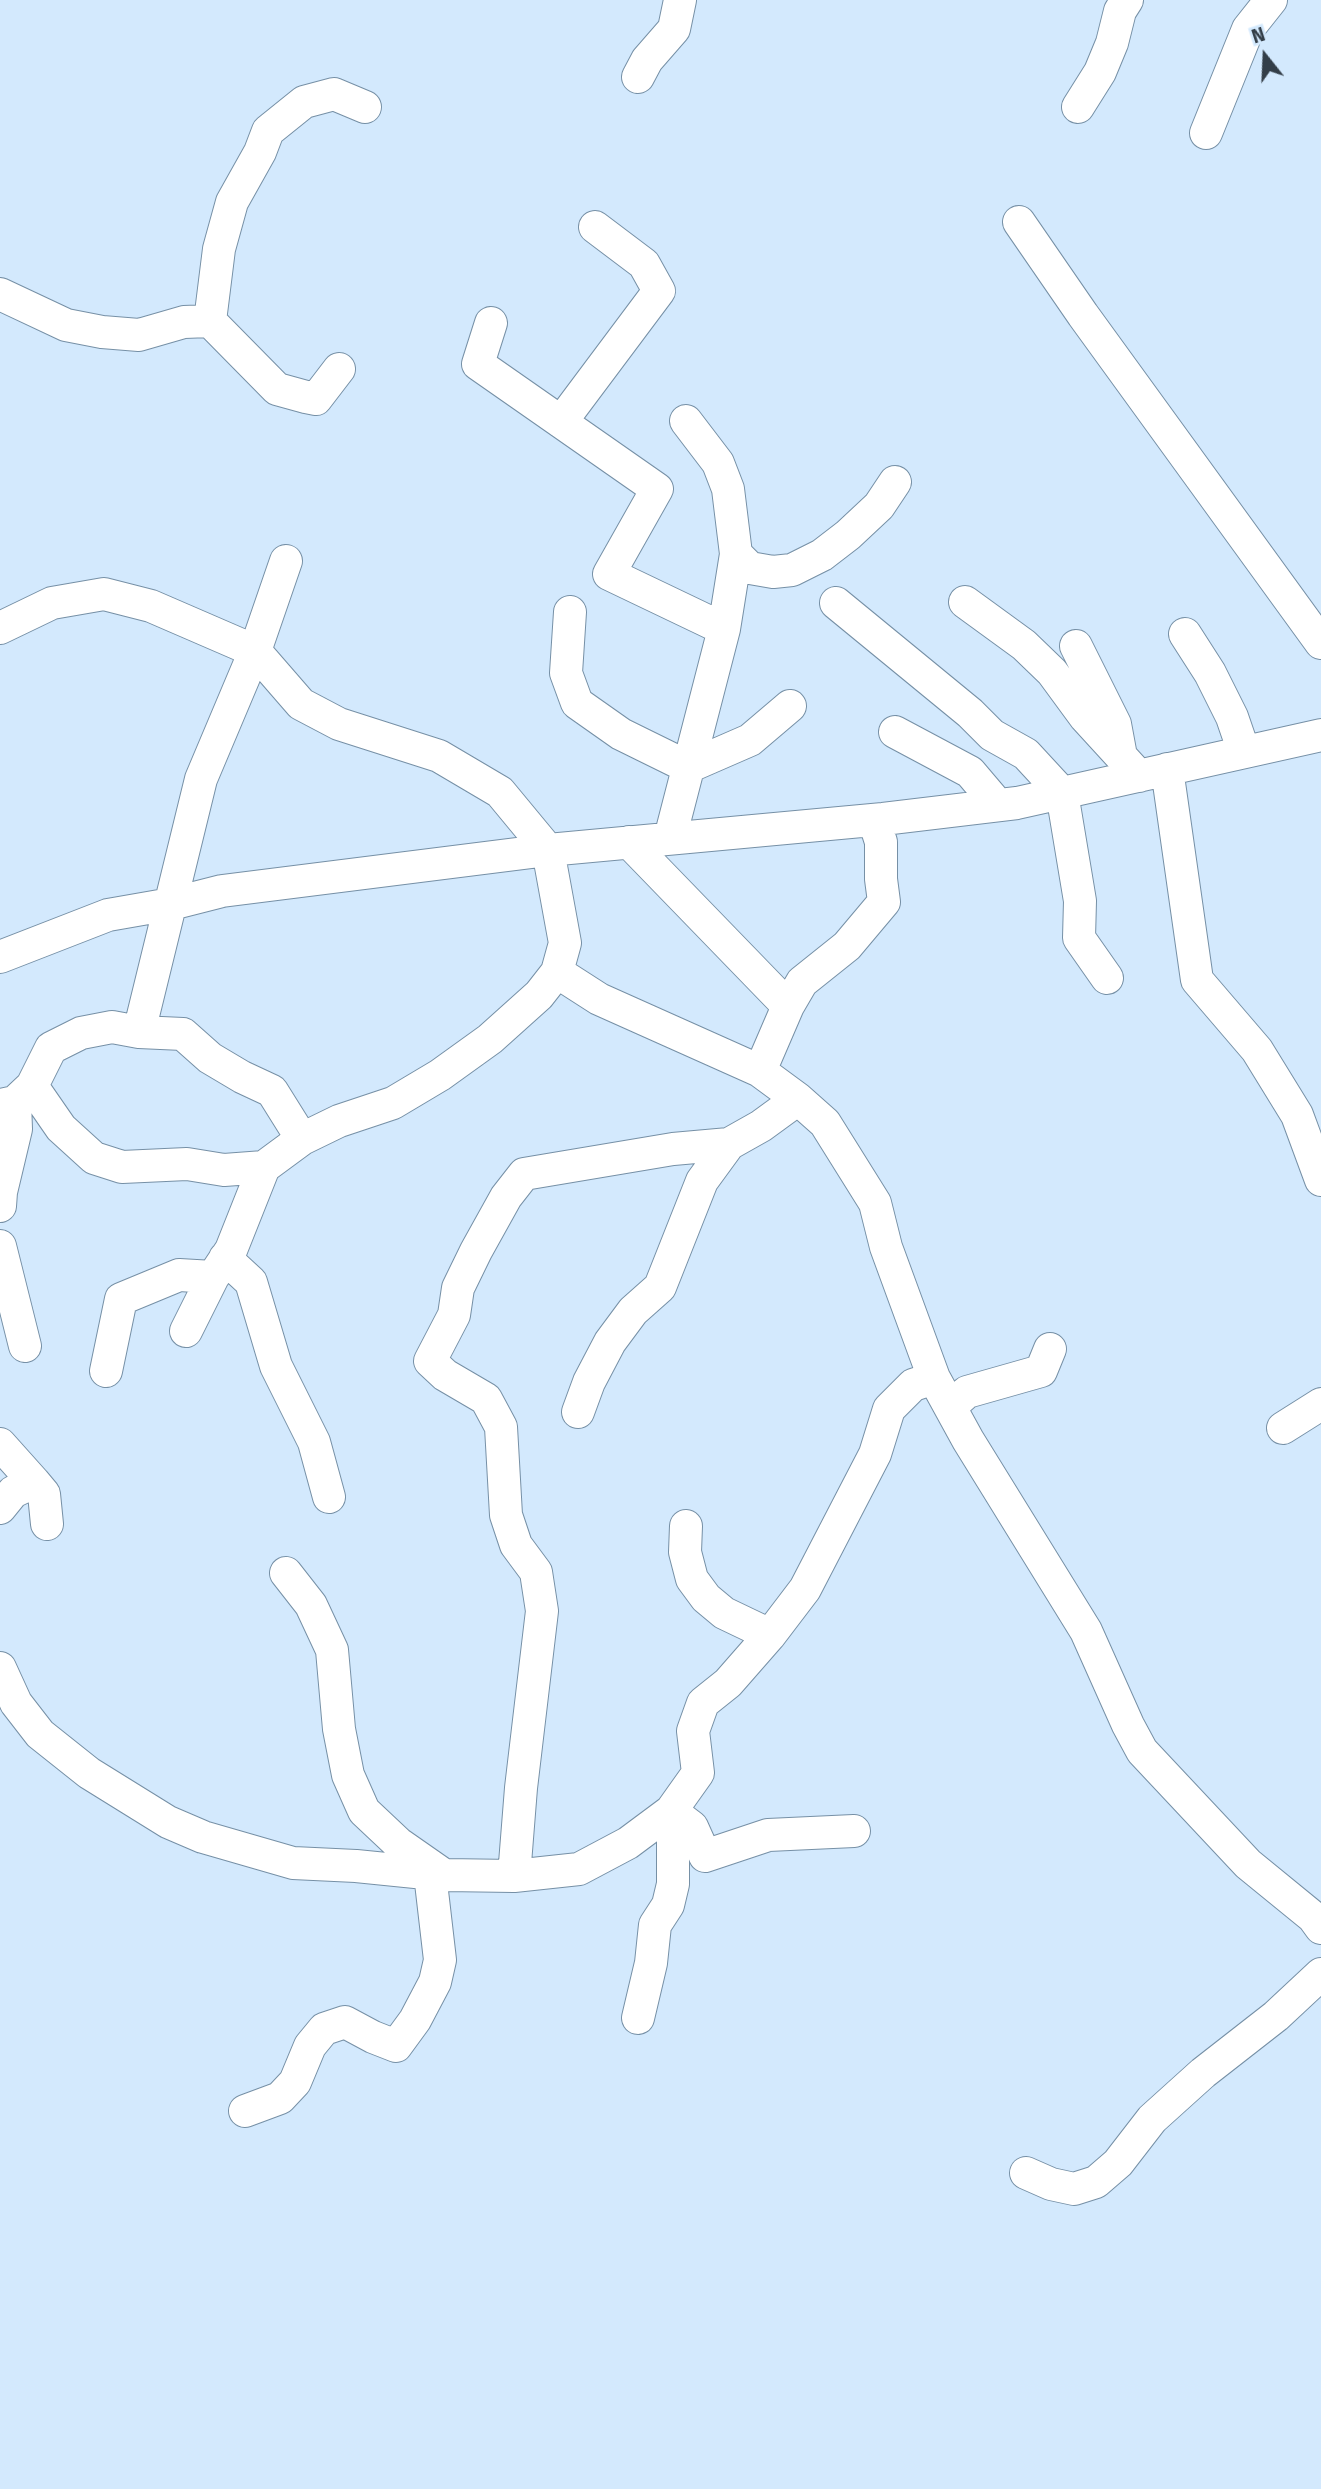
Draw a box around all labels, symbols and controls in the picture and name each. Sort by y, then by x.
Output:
north arrow [1230,21,1300,91]
text: N [1249,23,1268,48]

